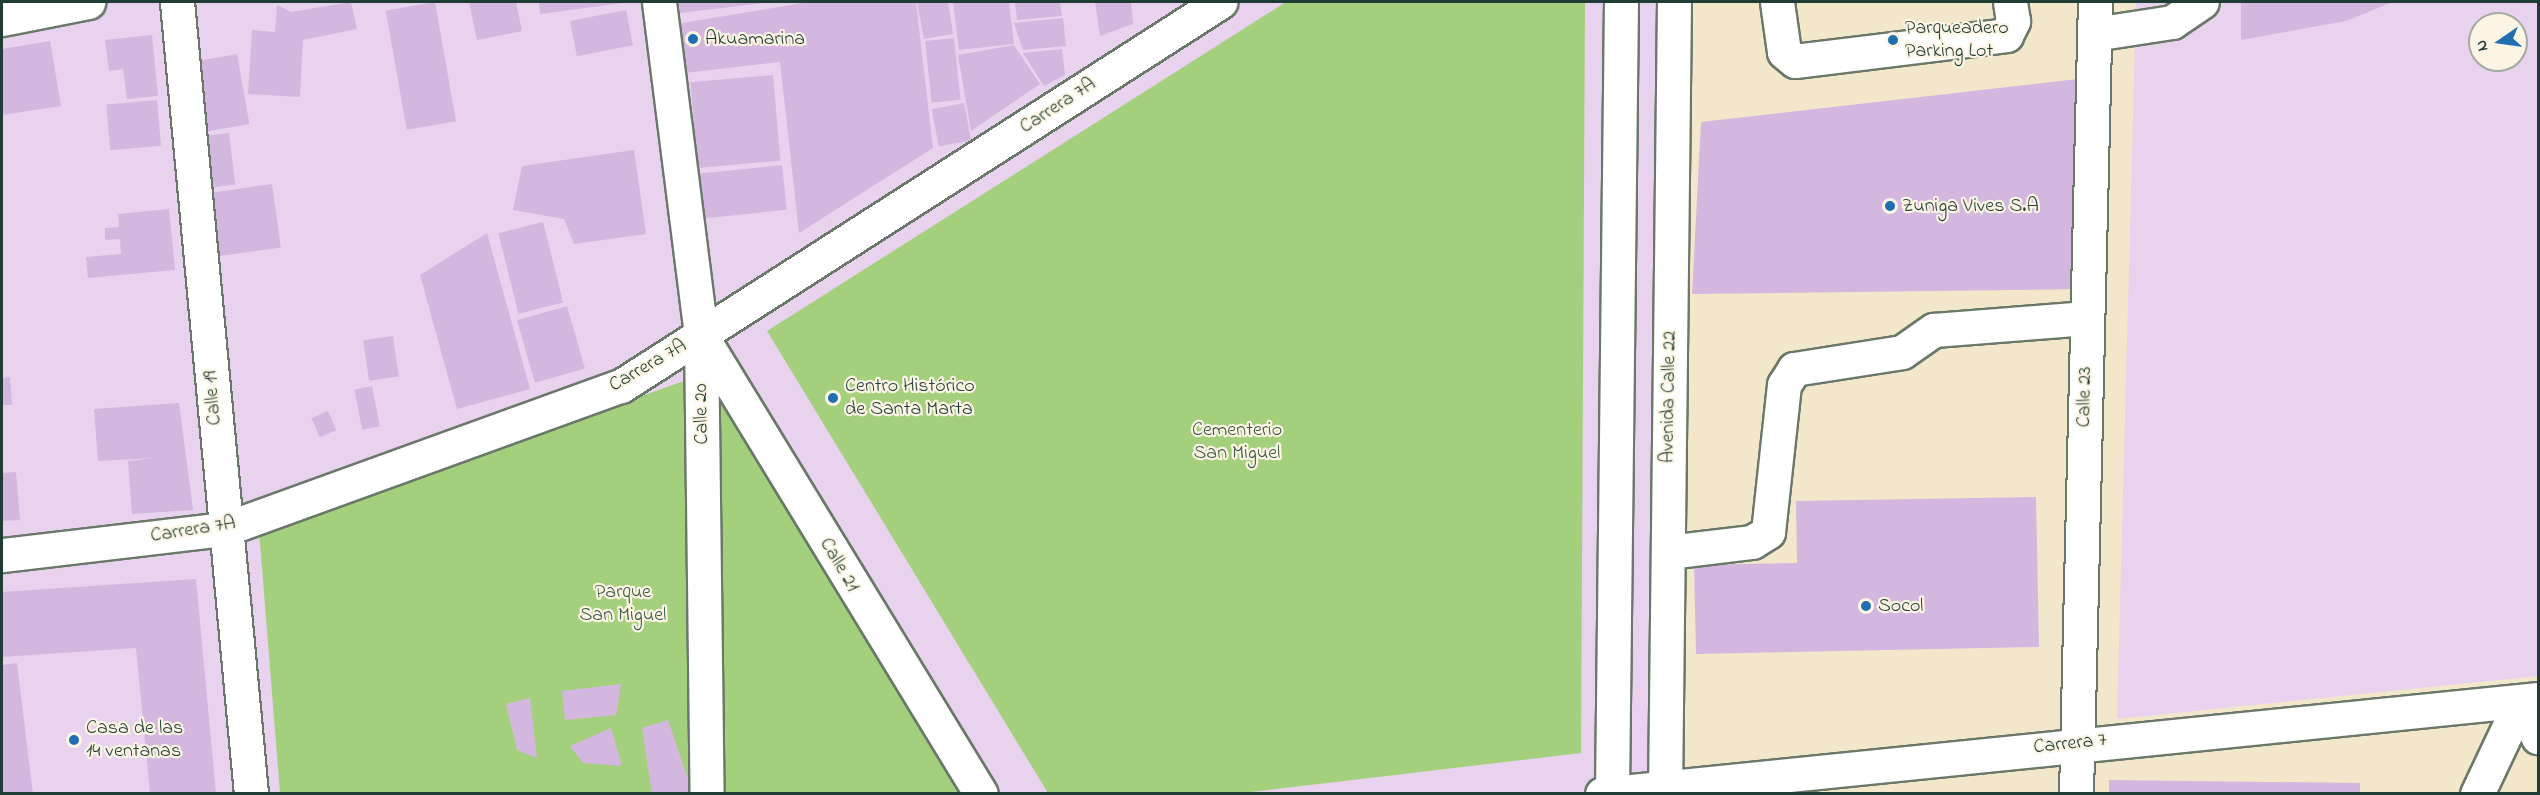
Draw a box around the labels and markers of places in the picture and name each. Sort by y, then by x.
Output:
place label: Parqueadero Parking Lot [1905,16,2009,63]
place label: Akuamarina [705,27,805,51]
marker: Akuamarina [686,32,700,46]
marker: Parqueadero Parking Lot [1886,33,1900,47]
place label: Zuniga Vives S.A [1902,194,2039,218]
marker: Zuniga Vives S.A [1883,199,1897,213]
place label: Centro Histórico de Santa Marta [845,374,975,421]
marker: Centro Histórico de Santa Marta [826,391,840,405]
place label: Socol [1878,594,1923,618]
marker: Socol [1859,599,1873,613]
place label: Casa de las 14 ventanas [86,716,183,763]
marker: Casa de las 14 ventanas [67,733,81,747]

